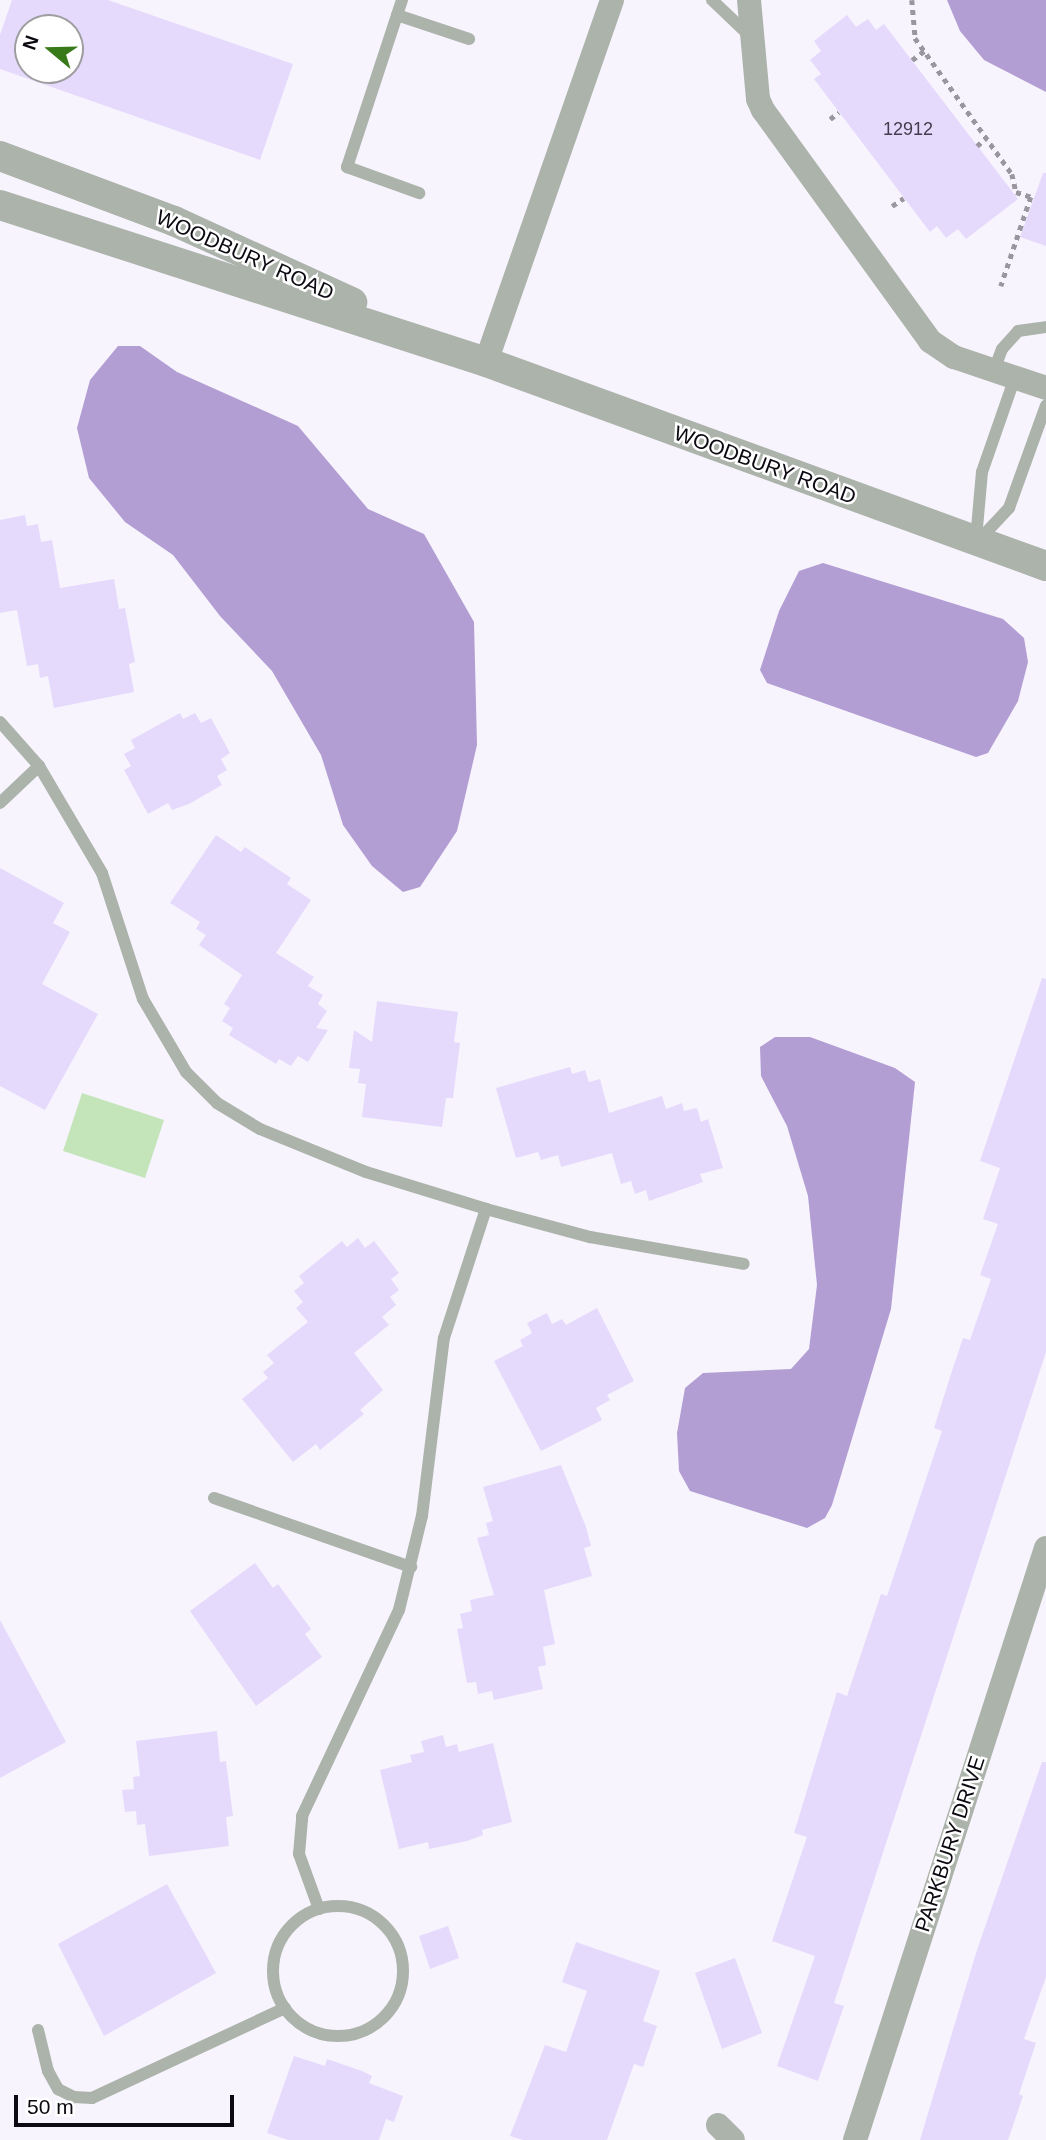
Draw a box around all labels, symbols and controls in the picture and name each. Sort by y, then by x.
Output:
north arrow [14,14,84,84]
text: N [18,33,43,53]
house number: 12912 [883,118,933,140]
street label: WOODBURY ROAD [152,204,338,306]
street label: WOODBURY ROAD [670,420,860,510]
street label: PARKBURY DRIVE [910,1753,990,1935]
scale bar [18,2080,238,2124]
text: 50 m [27,2095,74,2118]

